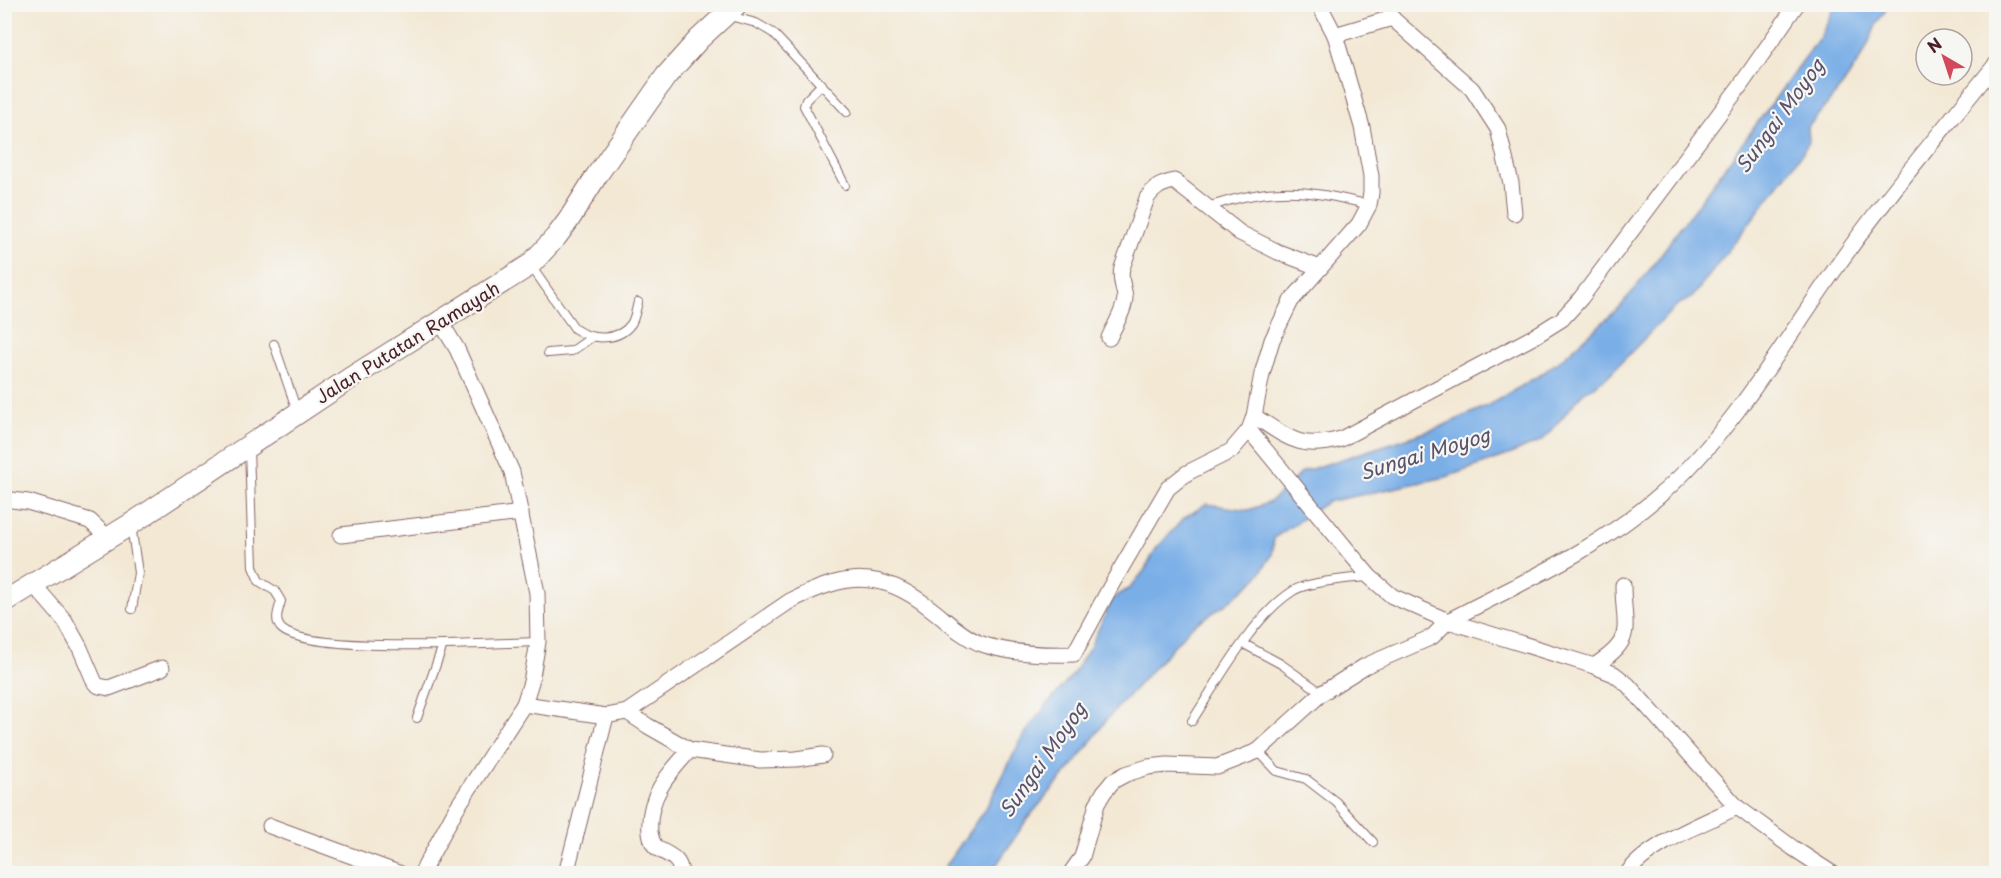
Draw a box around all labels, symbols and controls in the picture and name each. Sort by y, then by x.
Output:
north arrow [1914,27,1974,87]
text: N [1921,31,1946,58]
water label: Sungai Moyog [1727,51,1832,179]
street label: Jalan Putatan Ramayah [310,274,505,410]
water label: Sungai Moyog [1356,418,1495,487]
water label: Sungai Moyog [991,694,1094,823]

